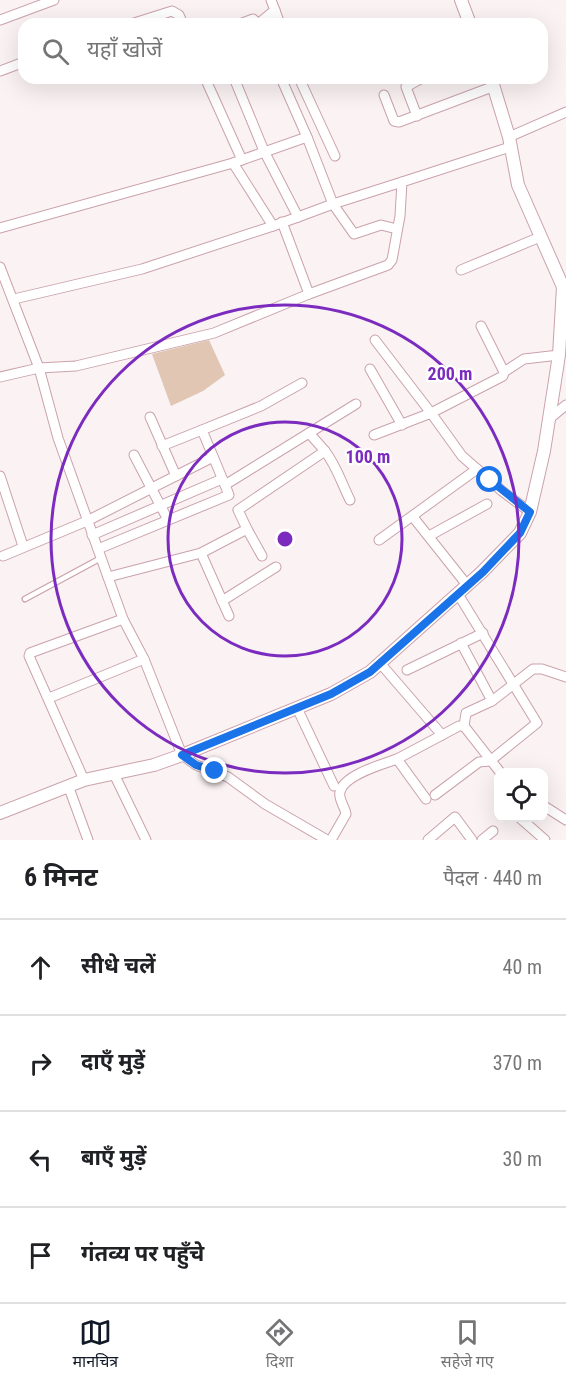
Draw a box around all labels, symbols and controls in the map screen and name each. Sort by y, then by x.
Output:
search box [18,18,548,84]
icon: search [39,35,72,68]
text: यहाँ खोजें [87,37,162,62]
text: 200 m [428,363,472,384]
text: 100 m [346,446,390,467]
route start [476,466,502,492]
centre of rings [275,529,295,549]
route end [201,757,227,783]
map controls [494,768,548,822]
button: locate [494,768,548,822]
text: 6 मिनट [24,862,98,892]
text: पैदल · 440 m [443,866,542,890]
icon: ahead [24,951,57,984]
text: सीधे चलें [81,953,155,978]
text: 40 m [503,955,542,979]
icon: right [24,1047,57,1080]
text: दाएँ मुड़ें [81,1049,145,1074]
text: 370 m [493,1051,542,1075]
icon: left [24,1143,57,1176]
text: बाएँ मुड़ें [81,1145,146,1170]
text: 30 m [503,1147,542,1171]
icon: arrive [24,1239,57,1272]
text: गंतव्य पर पहुँचे [81,1241,204,1266]
tab: मानचित्र [72,1316,118,1374]
tab: दिशा [263,1316,296,1374]
tab: सहेजे गए [441,1316,494,1374]

